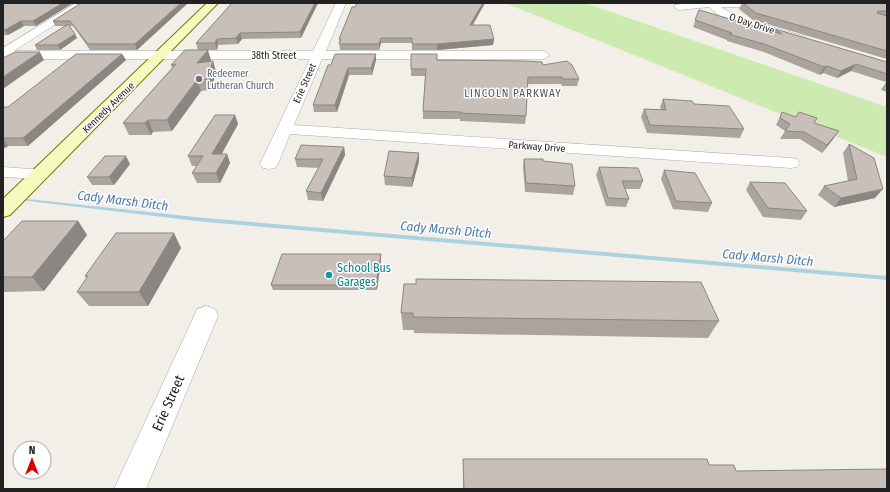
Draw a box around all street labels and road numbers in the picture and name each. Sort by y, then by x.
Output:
street label: O Day Drive [727,11,776,37]
street label: 38th Street [252,50,297,62]
street label: Erie Street [291,61,319,105]
street label: Kennedy Avenue [80,80,137,136]
street label: Parkway Drive [508,139,566,155]
street label: Erie Street [149,372,188,434]

